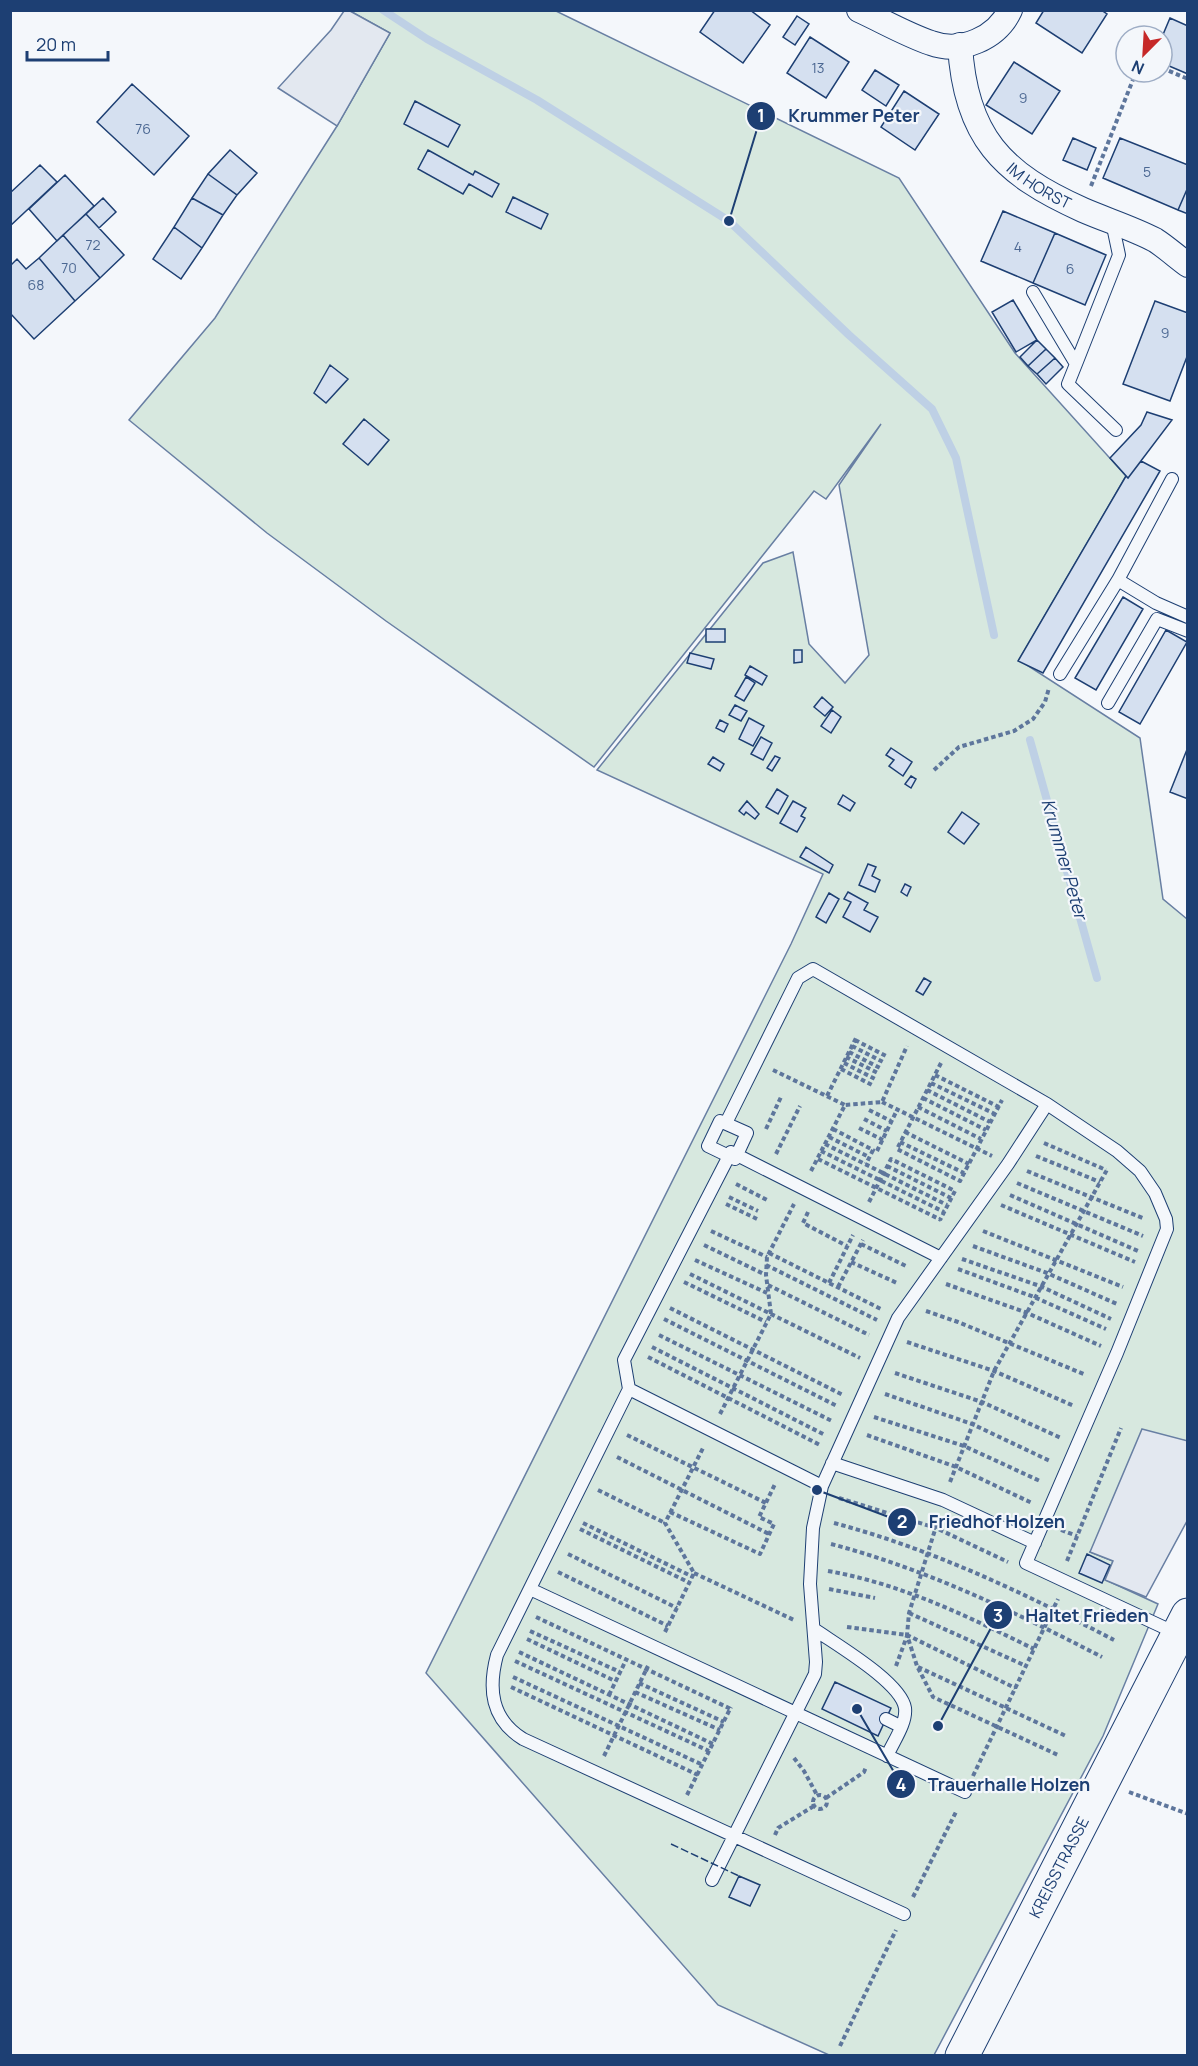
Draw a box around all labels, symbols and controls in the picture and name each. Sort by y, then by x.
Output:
scale bar [27,24,108,62]
north arrow [1114,24,1174,84]
text: 20 m [36,32,76,56]
text: N [1128,55,1148,80]
house number: 13 [811,58,825,77]
house number: 9 [1019,88,1027,107]
callout: Krummer Peter [746,98,931,134]
text: 1 [757,103,765,127]
text: Krummer Peter [788,103,920,127]
house number: 76 [135,119,151,138]
street label: IM HORST [1002,157,1075,214]
house number: 5 [1143,162,1151,181]
house number: 72 [85,235,101,254]
house number: 4 [1014,237,1022,256]
house number: 70 [61,258,77,277]
house number: 6 [1066,259,1074,278]
house number: 68 [28,275,44,294]
house number: 9 [1161,323,1169,342]
water label: Krummer Peter [1036,796,1094,924]
callout: Friedhof Holzen [887,1504,1077,1540]
text: 2 [897,1509,907,1533]
text: Friedhof Holzen [929,1509,1065,1533]
callout: Haltet Frieden [983,1597,1160,1633]
text: 3 [993,1603,1003,1627]
text: Haltet Frieden [1025,1603,1149,1627]
callout: Trauerhalle Holzen [886,1766,1102,1802]
text: 4 [896,1772,907,1796]
text: Trauerhalle Holzen [928,1772,1090,1796]
street label: KREISSTRASSE [1024,1813,1094,1922]

